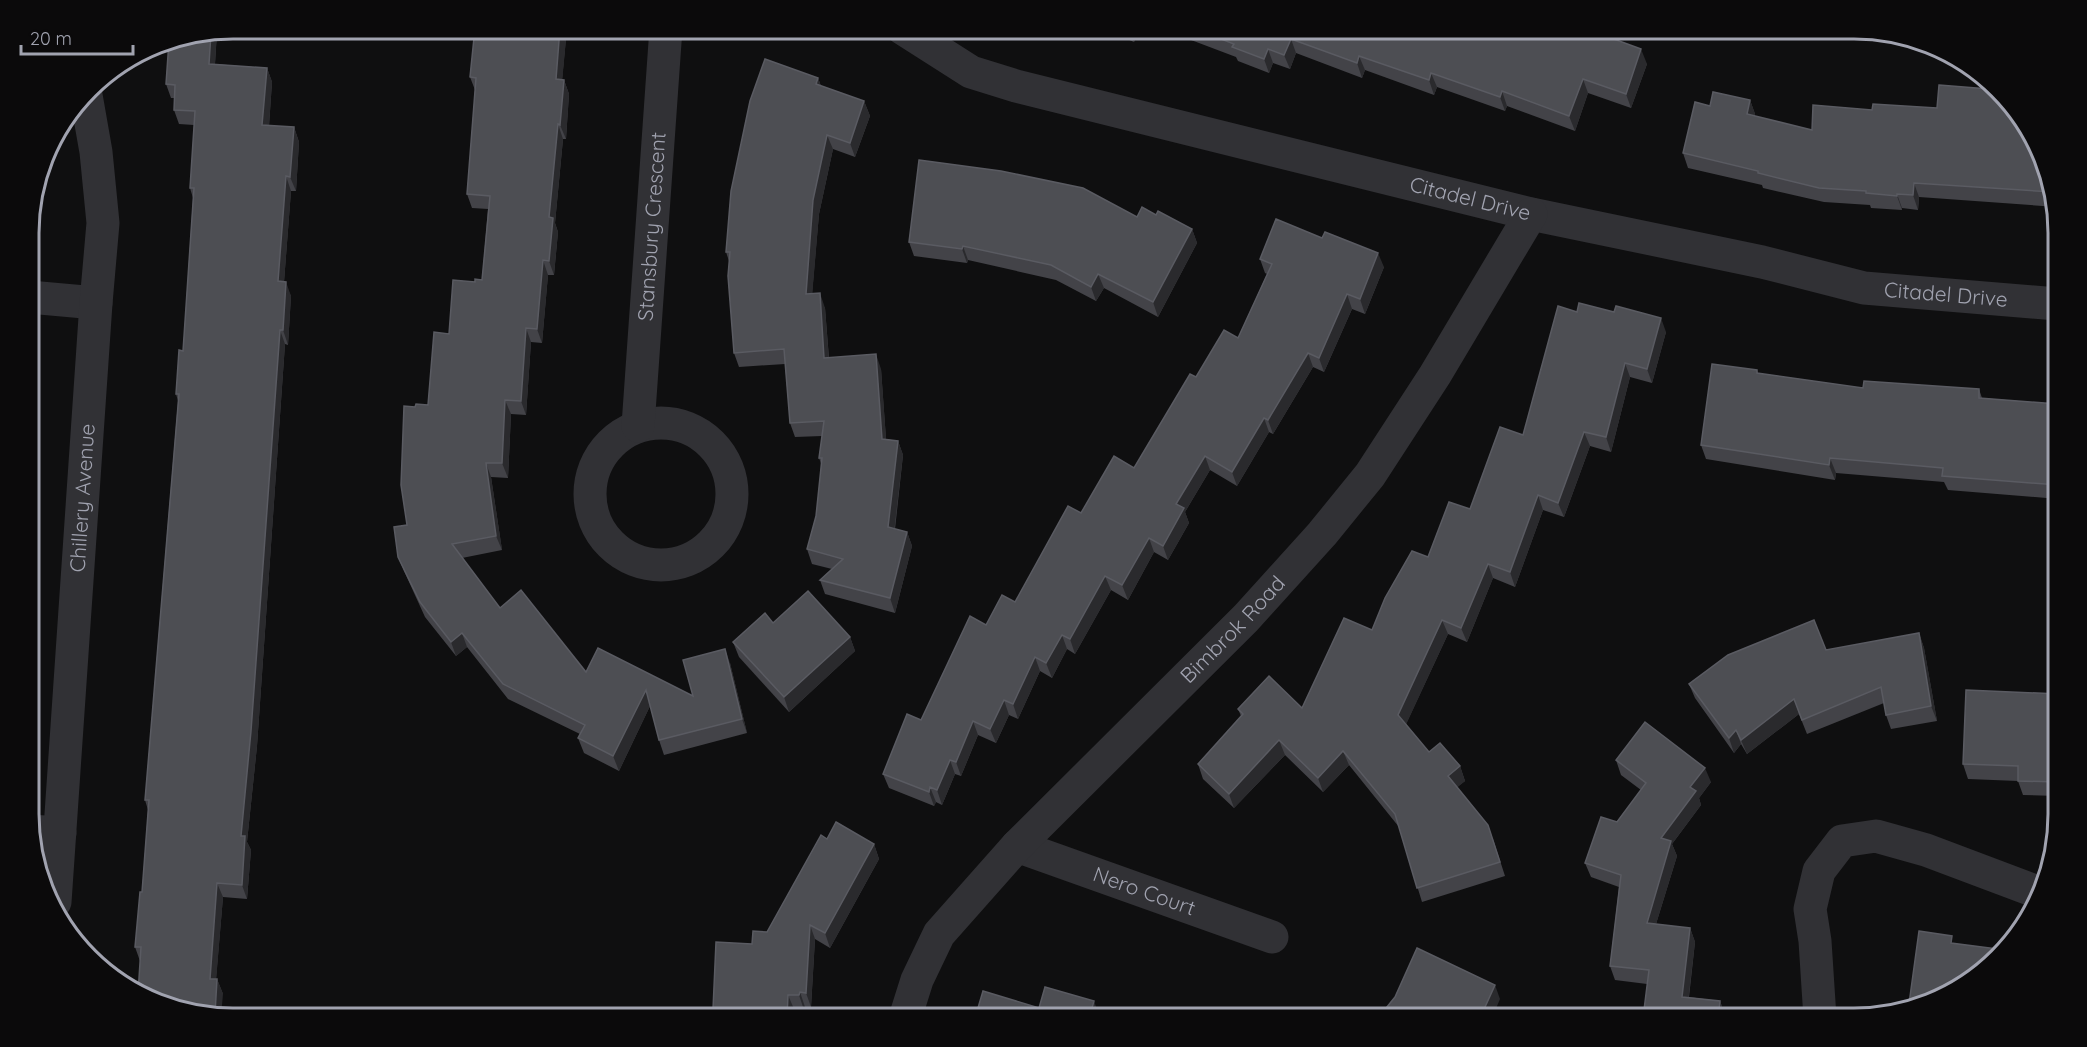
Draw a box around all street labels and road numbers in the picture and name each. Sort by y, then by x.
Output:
street label: Stansbury Crescent [631,131,671,322]
street label: Citadel Drive [1407,170,1534,225]
street label: Citadel Drive [1883,276,2009,312]
street label: Chillery Avenue [64,423,100,573]
street label: Bimbrok Road [1174,570,1290,688]
street label: Nero Court [1090,860,1199,921]

